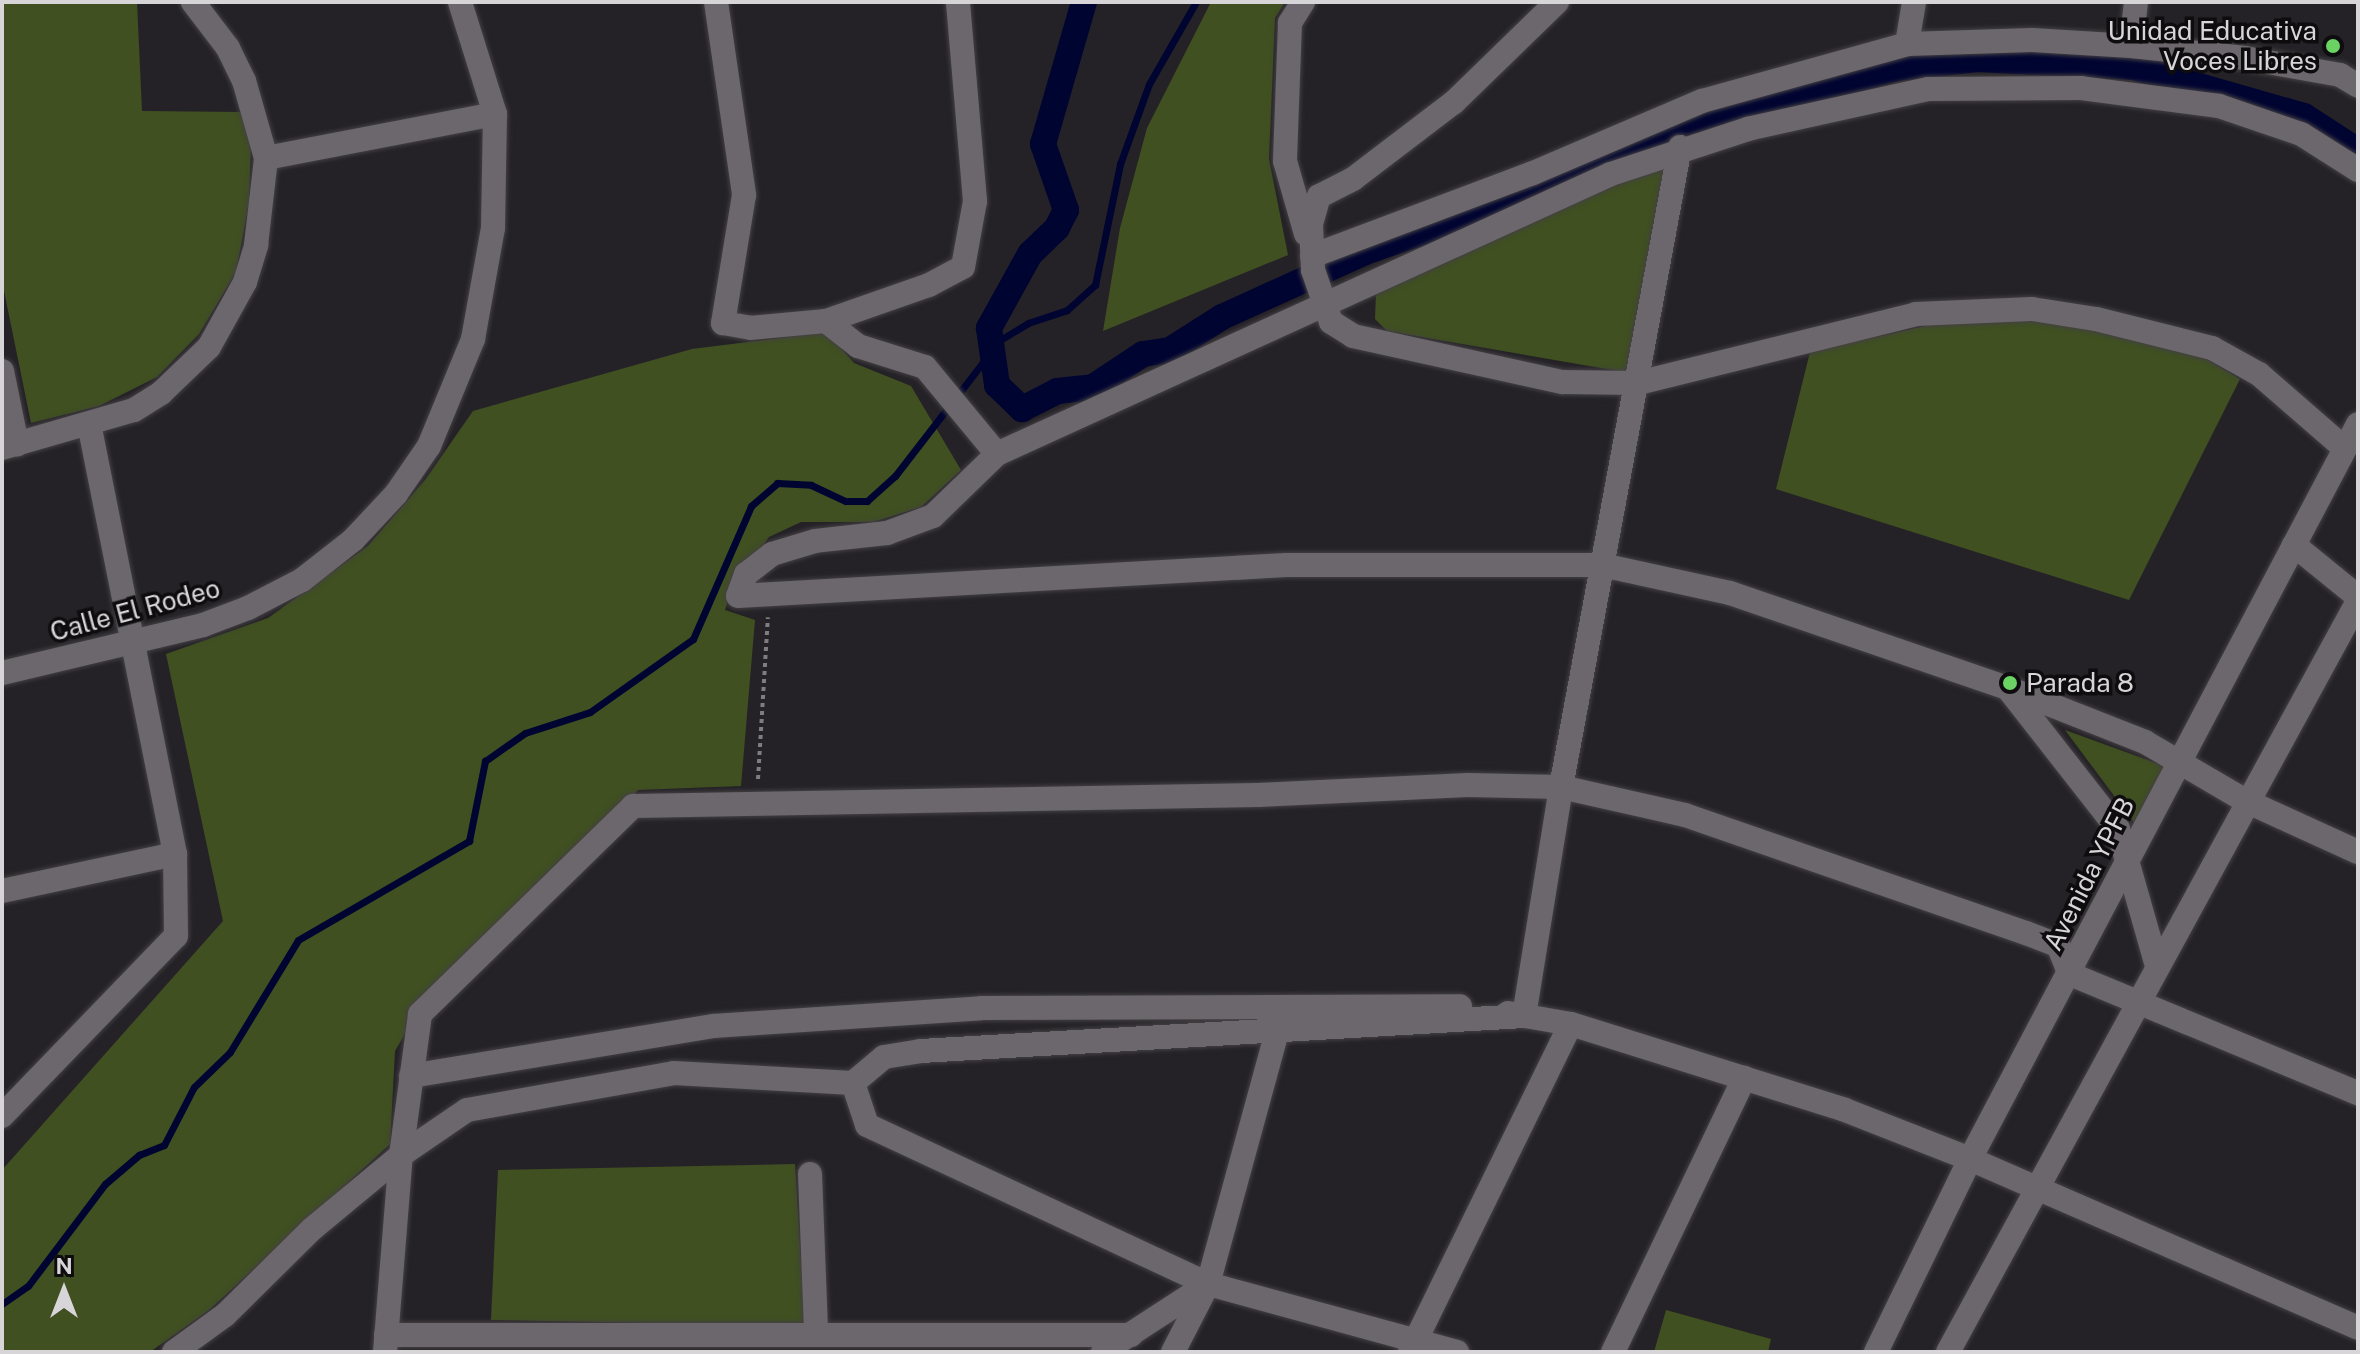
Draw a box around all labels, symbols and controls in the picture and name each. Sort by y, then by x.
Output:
place label: Unidad Educativa Voces Libres [2108,15,2317,76]
marker: Unidad Educativa Voces Libres [2324,37,2342,55]
street label: Calle El Rodeo [47,572,223,648]
place label: Parada 8 [2026,667,2134,699]
marker: Parada 8 [2001,674,2019,692]
street label: Avenida YPFB [2037,792,2141,956]
north arrow [24,1250,104,1330]
text: N [55,1253,73,1279]

